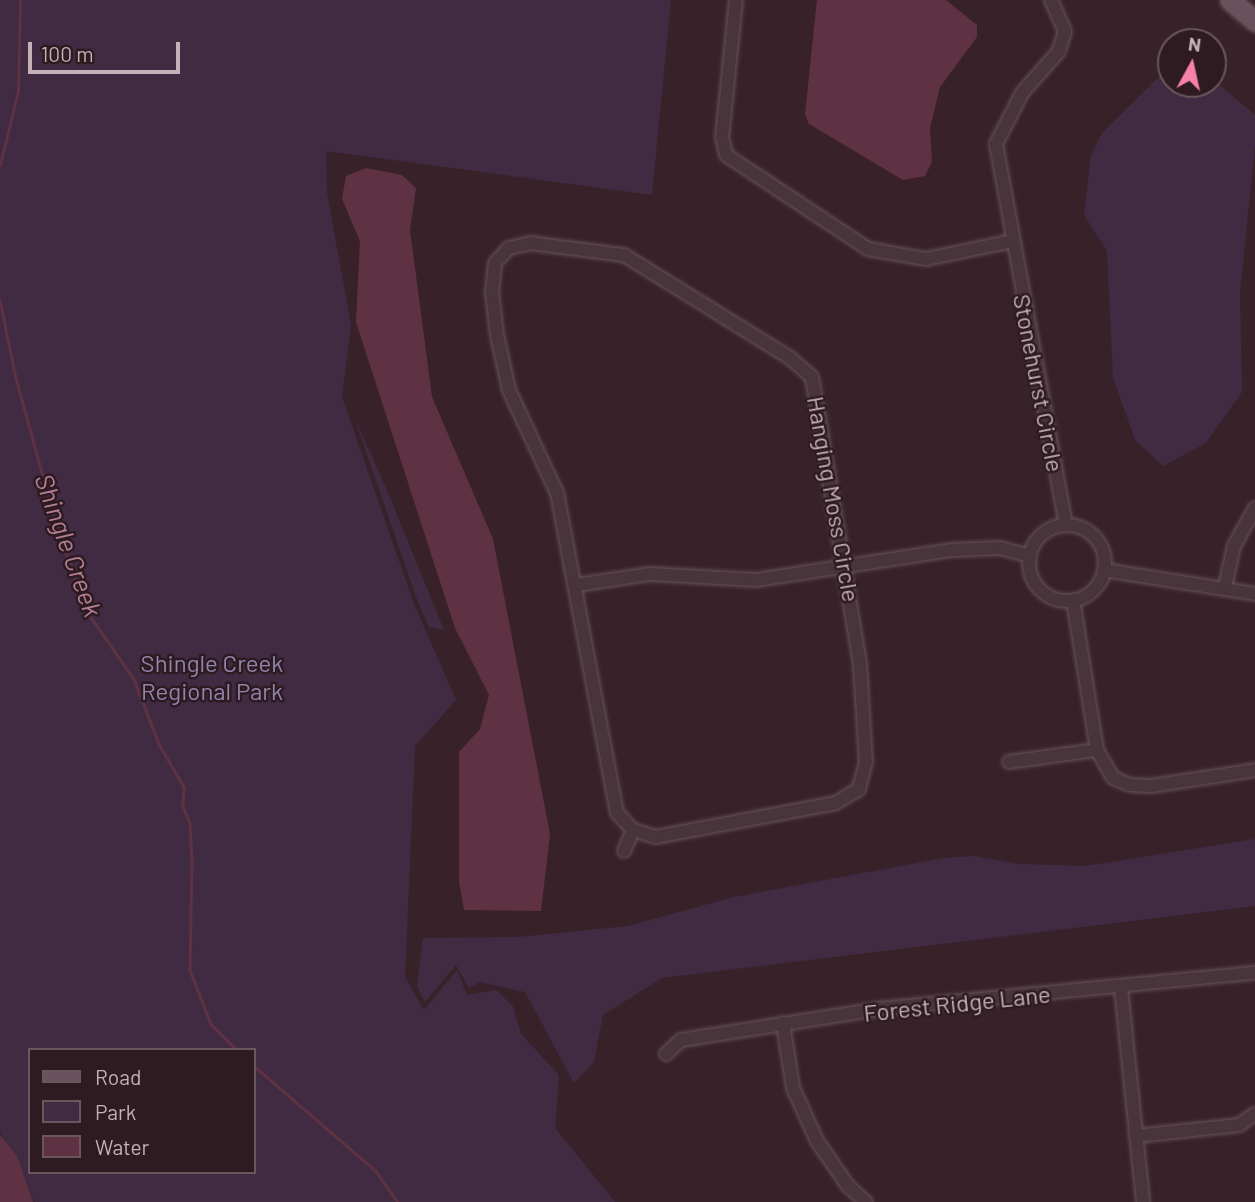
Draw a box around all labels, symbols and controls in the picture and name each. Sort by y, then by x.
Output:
scale bar [32,28,184,72]
north arrow [1157,28,1227,98]
text: N [1187,31,1203,56]
text: 100 m [41,41,94,66]
street label: Stonehurst Circle [1008,292,1070,474]
street label: Hanging Moss Circle [802,394,866,604]
water label: Shingle Creek [29,469,109,621]
park label: Shingle Creek Regional Park [141,649,283,705]
street label: Forest Ridge Lane [862,979,1052,1027]
legend [28,1048,256,1174]
text: Road [95,1064,141,1089]
text: Park [95,1099,136,1124]
text: Water [95,1134,149,1159]

